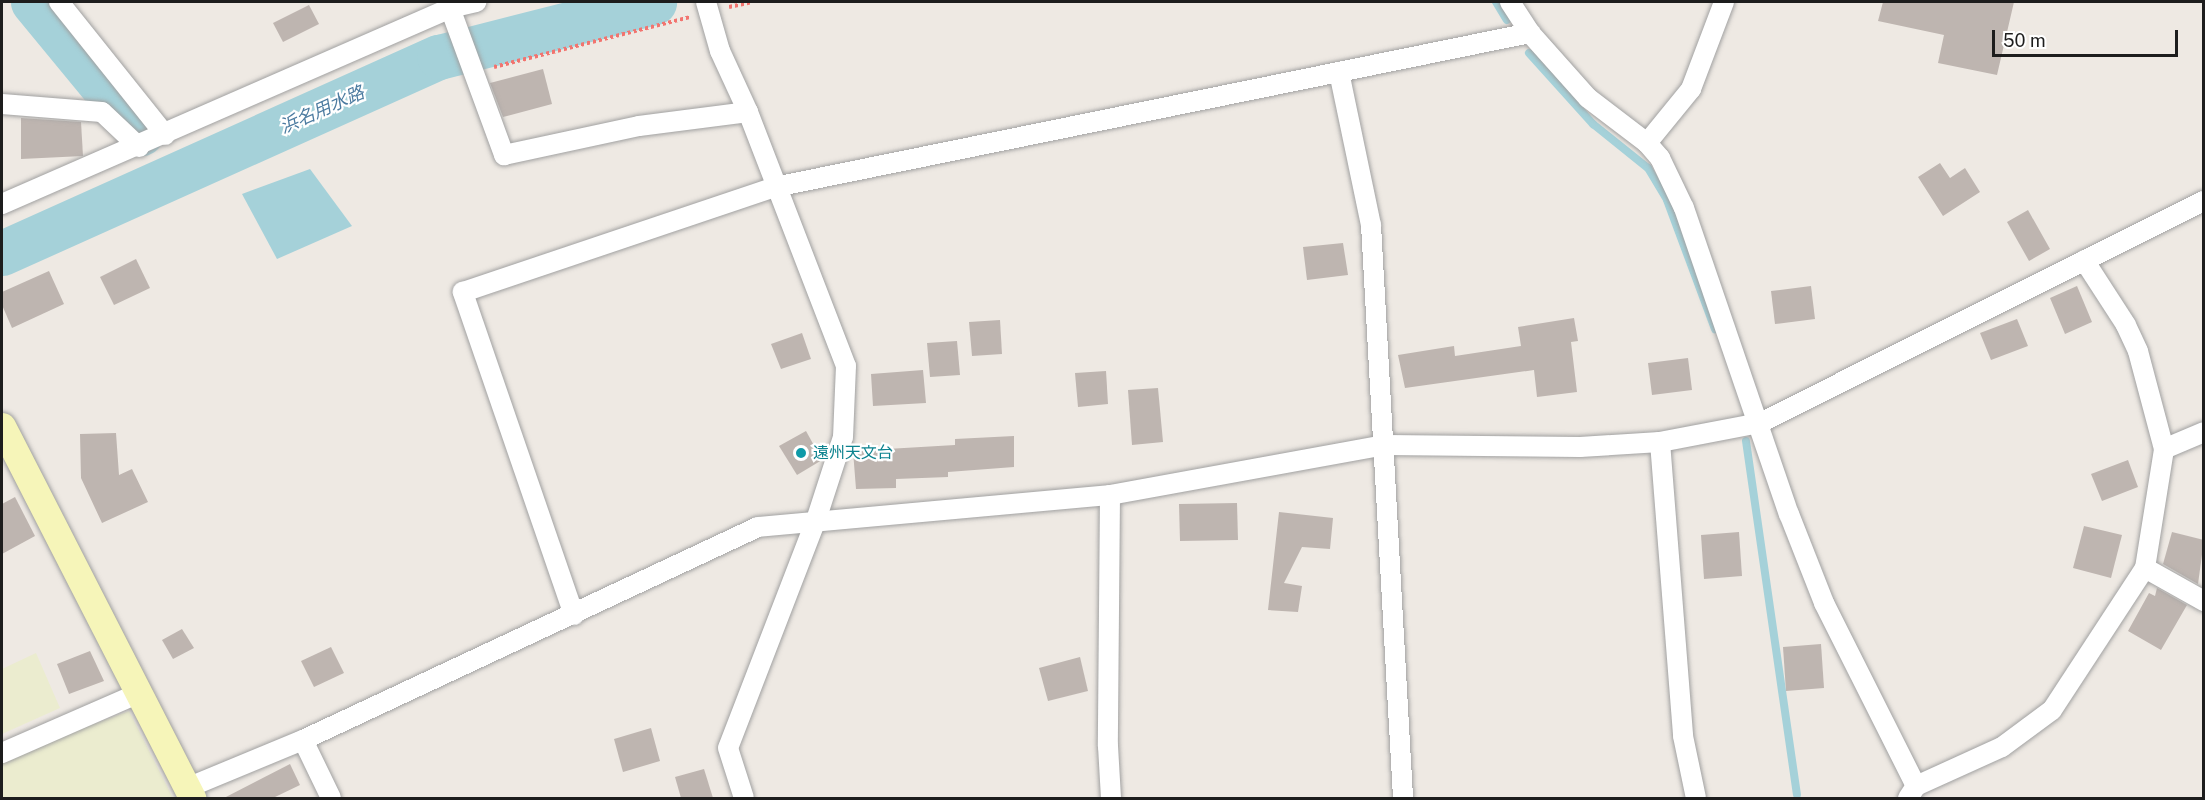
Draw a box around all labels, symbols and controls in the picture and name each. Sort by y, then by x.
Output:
scale bar [1995,18,2181,56]
text: 50 m [2003,30,2046,51]
water label: 浜名用水路 [276,82,368,138]
place label: 遠州天文台 [813,443,893,463]
marker: 遠州天文台 [794,446,808,460]

